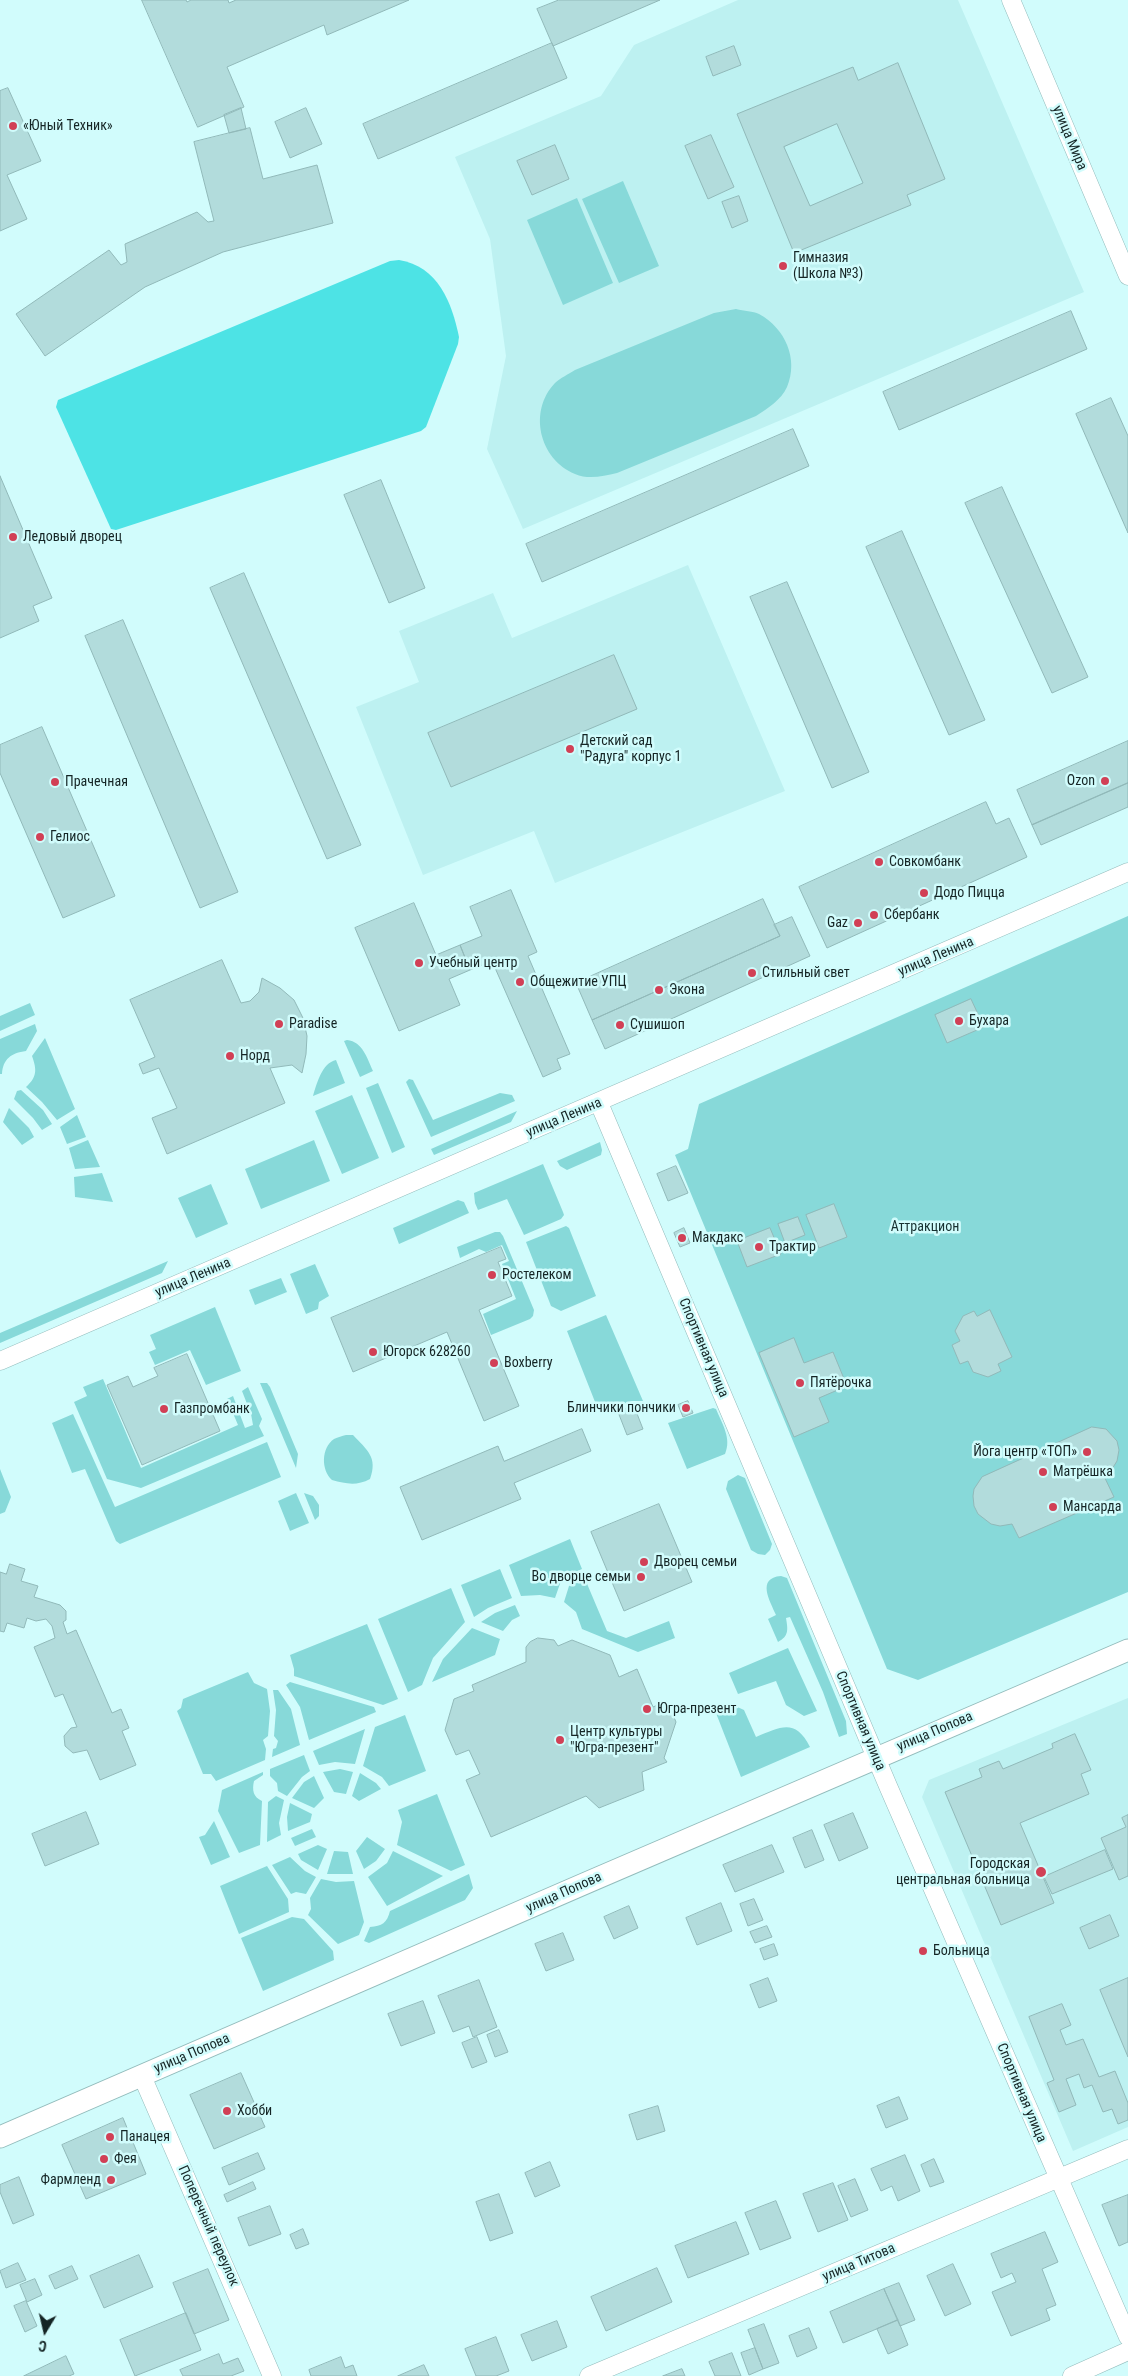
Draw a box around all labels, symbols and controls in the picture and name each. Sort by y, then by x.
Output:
street label: улица Мира [1048,103,1090,173]
place label: «Юный Техник» [23,118,113,134]
marker: «Юный Техник» [7,120,19,132]
place label: Гимназия (Школа №3) [793,250,863,282]
marker: Гимназия (Школа №3) [777,260,789,272]
place label: Ледовый дворец [23,529,122,545]
marker: Ледовый дворец [7,531,19,543]
place label: Детский сад "Радуга" корпус 1 [580,733,681,766]
marker: Детский сад "Радуга" корпус 1 [564,743,576,755]
place label: Ozon [1067,773,1095,789]
place label: Прачечная [65,774,128,790]
marker: Ozon [1099,775,1111,787]
marker: Прачечная [49,776,61,788]
place label: Гелиос [50,829,90,845]
marker: Гелиос [34,831,46,843]
place label: Совкомбанк [889,854,961,870]
marker: Совкомбанк [873,856,885,868]
place label: Додо Пицца [934,885,1005,901]
marker: Додо Пицца [918,887,930,899]
place label: Сбербанк [884,907,940,923]
marker: Сбербанк [868,909,880,921]
place label: Gaz [827,915,848,931]
marker: Gaz [852,917,864,929]
street label: улица Ленина [896,934,976,980]
place label: Учебный центр [429,955,517,971]
marker: Учебный центр [413,957,425,969]
place label: Стильный свет [762,965,850,981]
marker: Стильный свет [746,967,758,979]
place label: Общежитие УПЦ [530,974,626,990]
marker: Общежитие УПЦ [514,976,526,988]
place label: Экона [669,982,705,998]
marker: Экона [653,984,665,996]
place label: Бухара [969,1013,1009,1029]
marker: Бухара [953,1015,965,1027]
place label: Paradise [289,1016,337,1032]
place label: Сушишоп [630,1017,685,1033]
marker: Paradise [273,1018,285,1030]
marker: Сушишоп [614,1019,626,1031]
place label: Норд [240,1048,270,1064]
marker: Норд [224,1050,236,1062]
street label: улица Ленина [524,1095,604,1141]
park label: Аттракцион [891,1219,959,1235]
place label: Макдакс [692,1230,743,1246]
marker: Макдакс [676,1232,688,1244]
place label: Трактир [769,1239,816,1255]
marker: Трактир [753,1241,765,1253]
street label: улица Ленина [153,1255,233,1301]
place label: Ростелеком [502,1267,571,1283]
marker: Ростелеком [486,1269,498,1281]
street label: Спортивная улица [675,1296,731,1400]
place label: Югорск 628260 [383,1344,471,1360]
marker: Югорск 628260 [367,1346,379,1358]
place label: Boxberry [504,1355,553,1371]
marker: Boxberry [488,1357,500,1369]
place label: Пятёрочка [810,1375,871,1391]
marker: Пятёрочка [794,1377,806,1389]
place label: Блинчики пончики [567,1400,676,1416]
place label: Газпромбанк [174,1401,250,1417]
marker: Блинчики пончики [680,1402,692,1414]
marker: Газпромбанк [158,1403,170,1415]
place label: Йога центр «ТОП» [973,1444,1077,1460]
marker: Йога центр «ТОП» [1081,1446,1093,1458]
place label: Матрёшка [1053,1464,1113,1480]
marker: Матрёшка [1037,1466,1049,1478]
place label: Мансарда [1063,1499,1122,1515]
marker: Мансарда [1047,1501,1059,1513]
place label: Дворец семьи [654,1554,737,1570]
marker: Дворец семьи [638,1556,650,1568]
place label: Во дворце семьи [532,1569,631,1585]
marker: Во дворце семьи [635,1571,647,1583]
street label: Спортивная улица [832,1669,888,1773]
place label: Югра-презент [657,1701,736,1717]
marker: Югра-презент [641,1703,653,1715]
street label: улица Попова [895,1708,975,1756]
place label: Центр культуры "Югра-презент" [570,1724,663,1756]
marker: Центр культуры "Югра-презент" [554,1734,566,1746]
place label: Городская центральная больница [896,1856,1030,1888]
marker: Городская центральная больница [1034,1865,1048,1879]
street label: улица Попова [524,1869,604,1917]
place label: Больница [933,1943,990,1959]
marker: Больница [917,1945,929,1957]
street label: улица Попова [152,2030,232,2078]
street label: Спортивная улица [993,2041,1049,2145]
place label: Хобби [237,2103,272,2119]
marker: Хобби [221,2105,233,2117]
place label: Панацея [120,2129,170,2145]
marker: Панацея [104,2131,116,2143]
place label: Фея [114,2151,137,2167]
marker: Фея [98,2153,110,2165]
street label: Поперечный переулок [174,2163,242,2289]
place label: Фармленд [41,2172,101,2188]
marker: Фармленд [105,2174,117,2186]
street label: улица Титова [820,2240,898,2286]
north arrow [20,2306,70,2356]
text: С [37,2337,48,2354]

